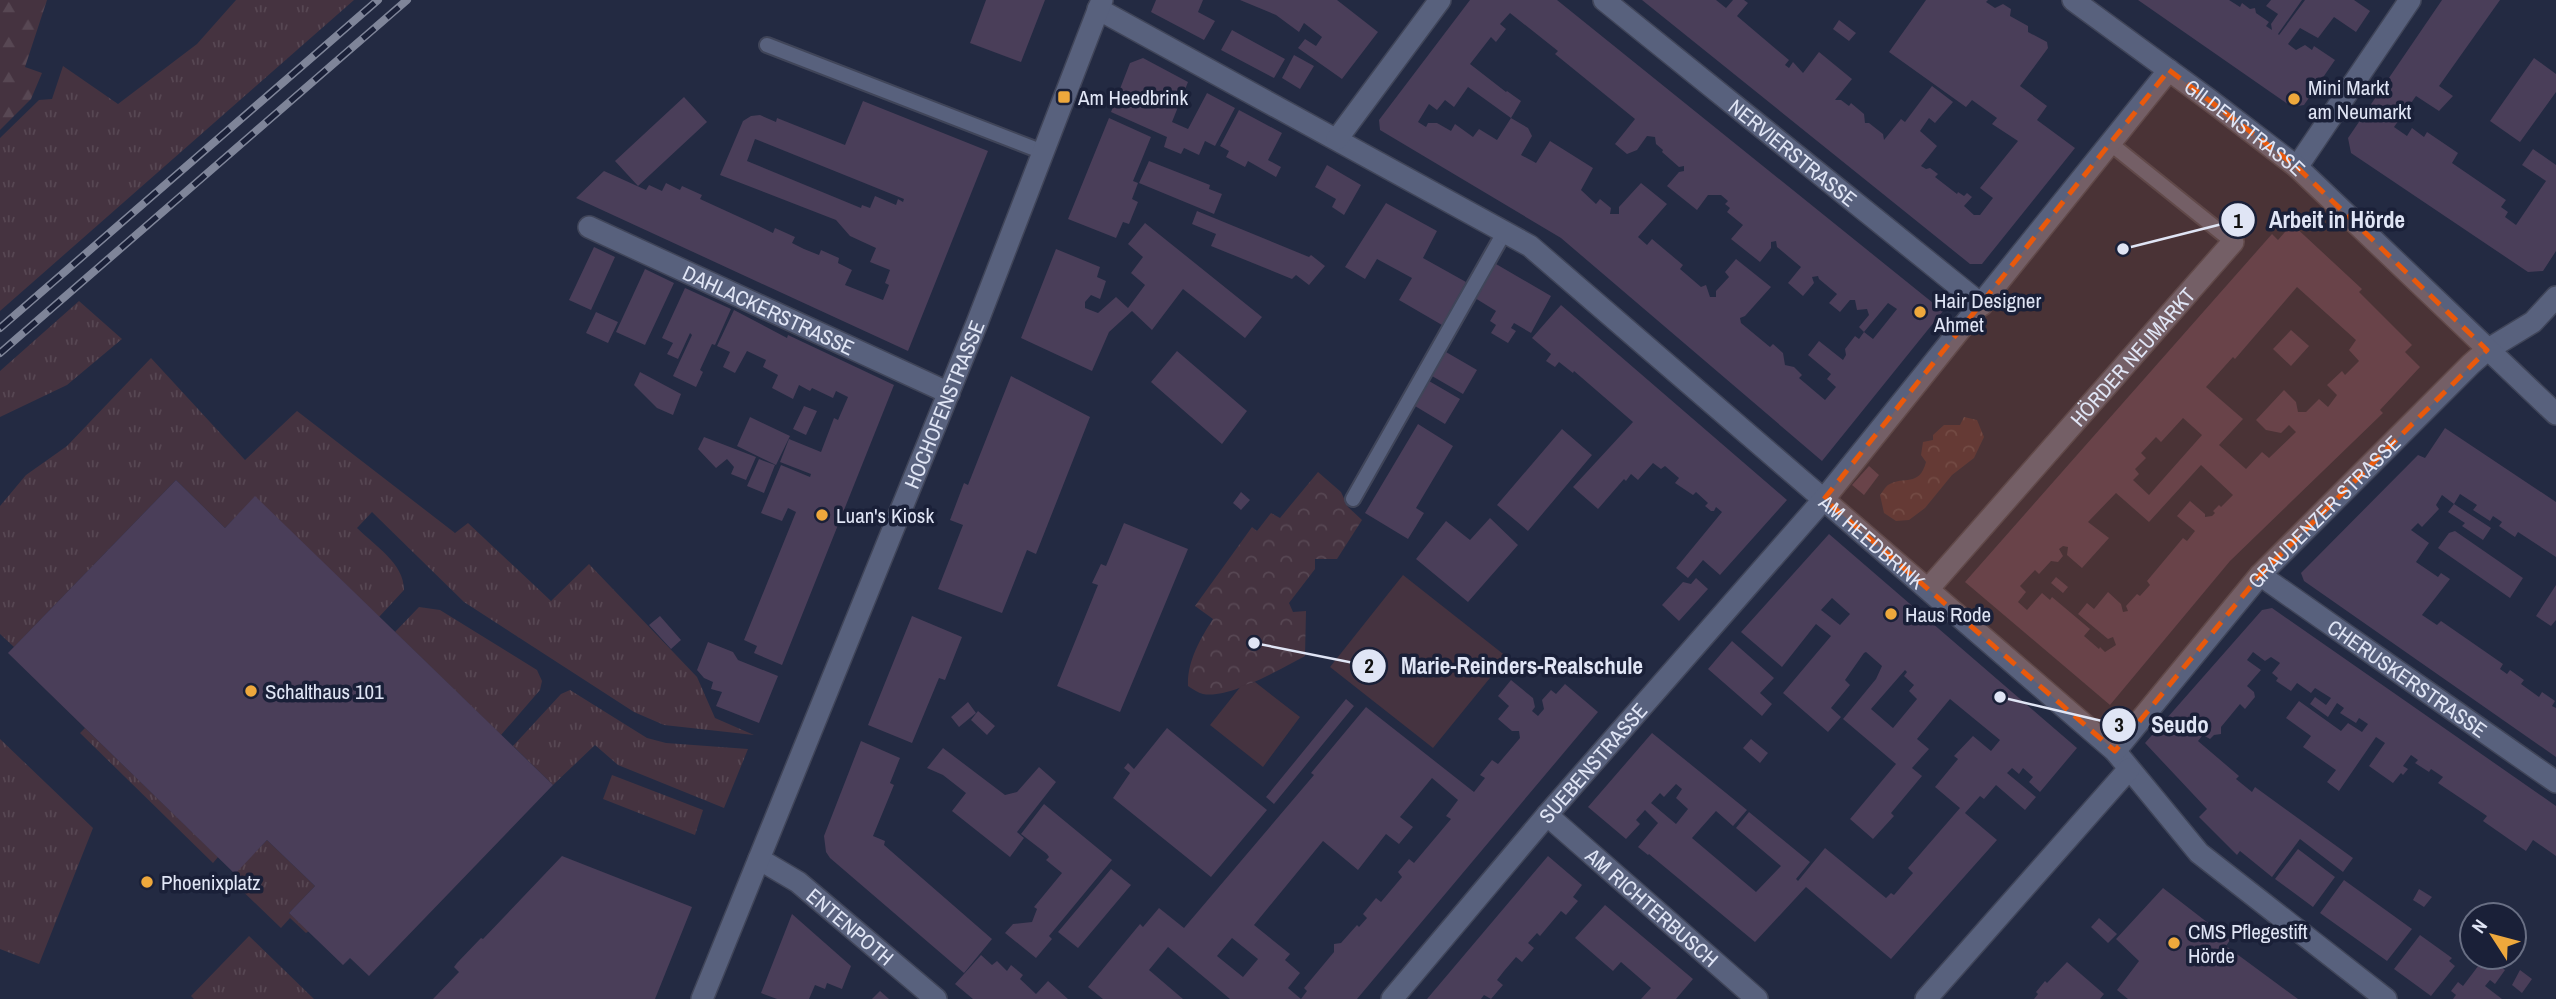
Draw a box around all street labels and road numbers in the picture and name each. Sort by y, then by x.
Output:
street label: GILDENSTRASSE [2179,72,2312,182]
street label: NERVIERSTRASSE [1723,92,1863,213]
street label: DAHLACKERSTRASSE [678,258,859,362]
street label: HÖRDER NEUMARKT [2063,281,2202,432]
street label: HOCHOFENSTRASSE [897,316,991,493]
street label: GRAUDENZER STRASSE [2241,428,2407,594]
street label: AM HEEDBRINK [1812,487,1932,596]
street label: CHERUSKERSTRASSE [2322,612,2493,744]
street label: SUEBENSTRASSE [1532,696,1654,829]
street label: AM RICHTERBUSCH [1579,840,1725,973]
street label: ENTENPOTH [801,881,900,972]

